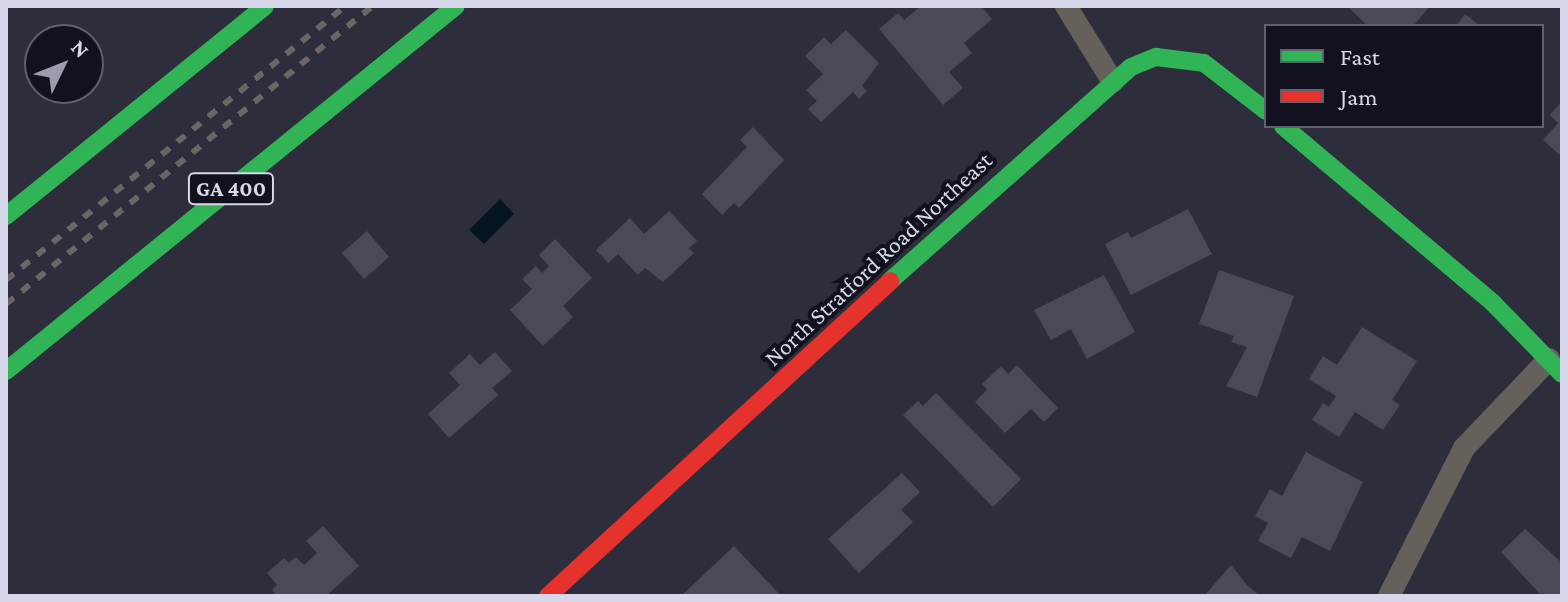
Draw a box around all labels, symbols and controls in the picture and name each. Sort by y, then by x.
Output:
north arrow [24,24,104,104]
legend [1264,24,1544,128]
text: N [66,35,95,63]
text: Fast [1340,43,1380,70]
text: Jam [1340,83,1378,110]
street label: North Stratford Road Northeast [758,146,998,372]
road number: GA 400 [187,171,275,207]

